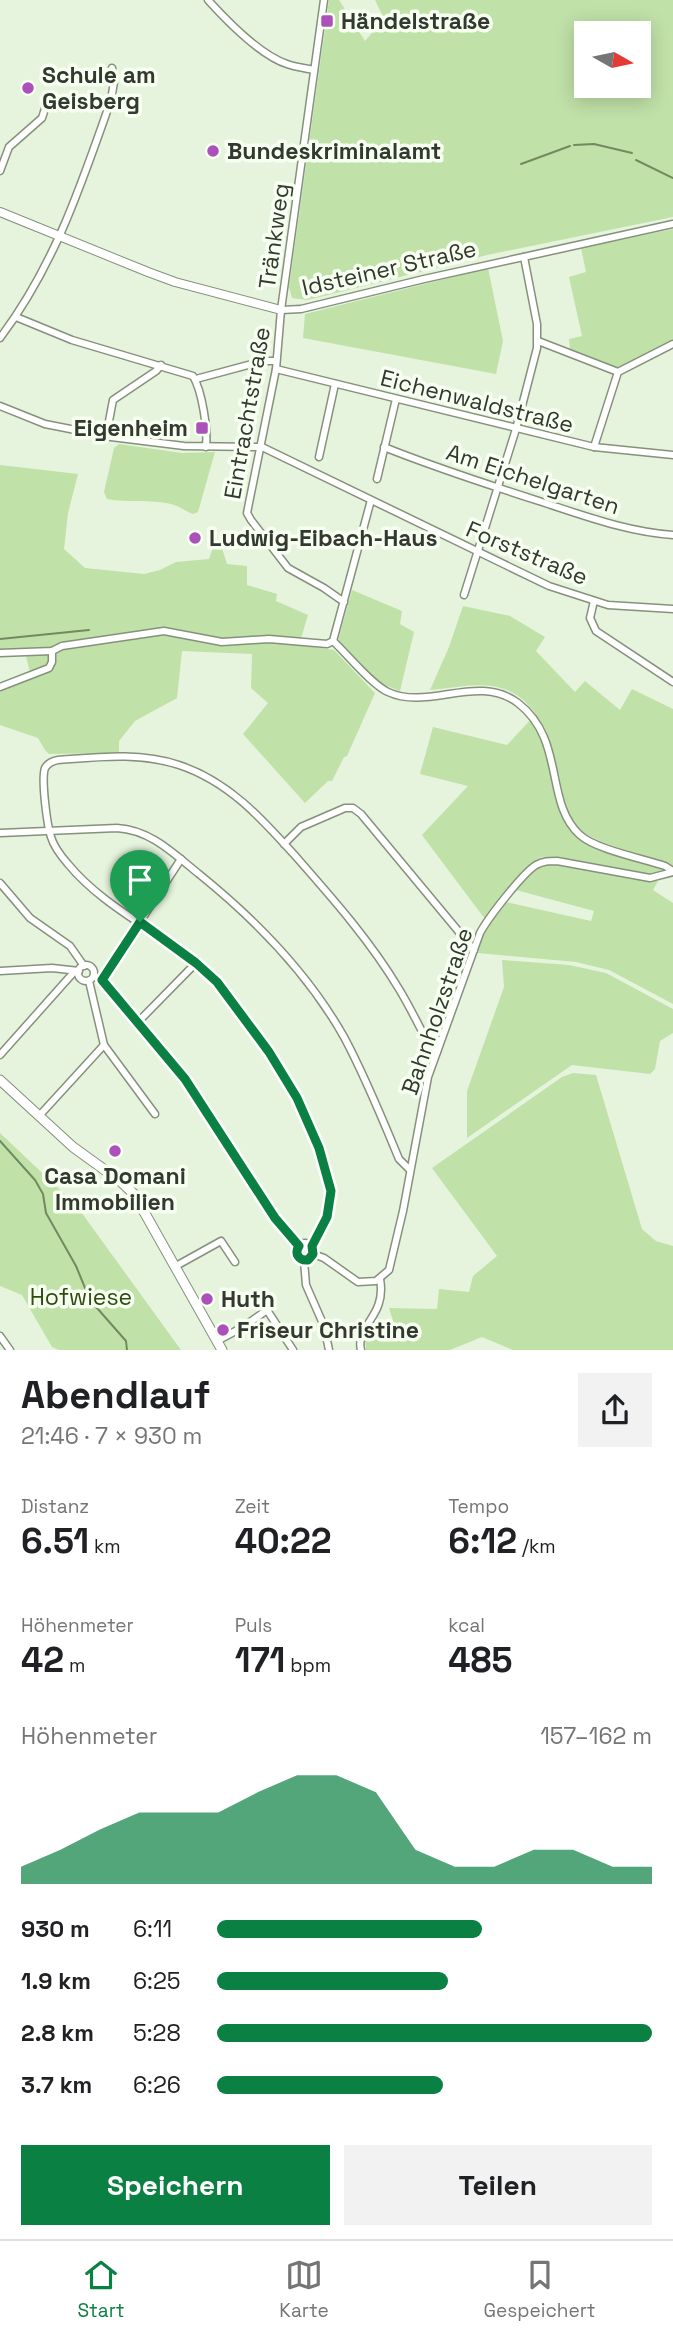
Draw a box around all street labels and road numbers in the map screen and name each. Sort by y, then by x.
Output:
street label: Tränkweg [252,181,296,291]
street label: Idsteiner Straße [299,233,479,303]
street label: Eintrachtstraße [217,325,277,501]
street label: Eichenwaldstraße [377,363,577,439]
street label: Am Eichelgarten [443,437,623,521]
street label: Forststraße [462,514,592,592]
street label: Bahnholzstraße [394,924,480,1098]

